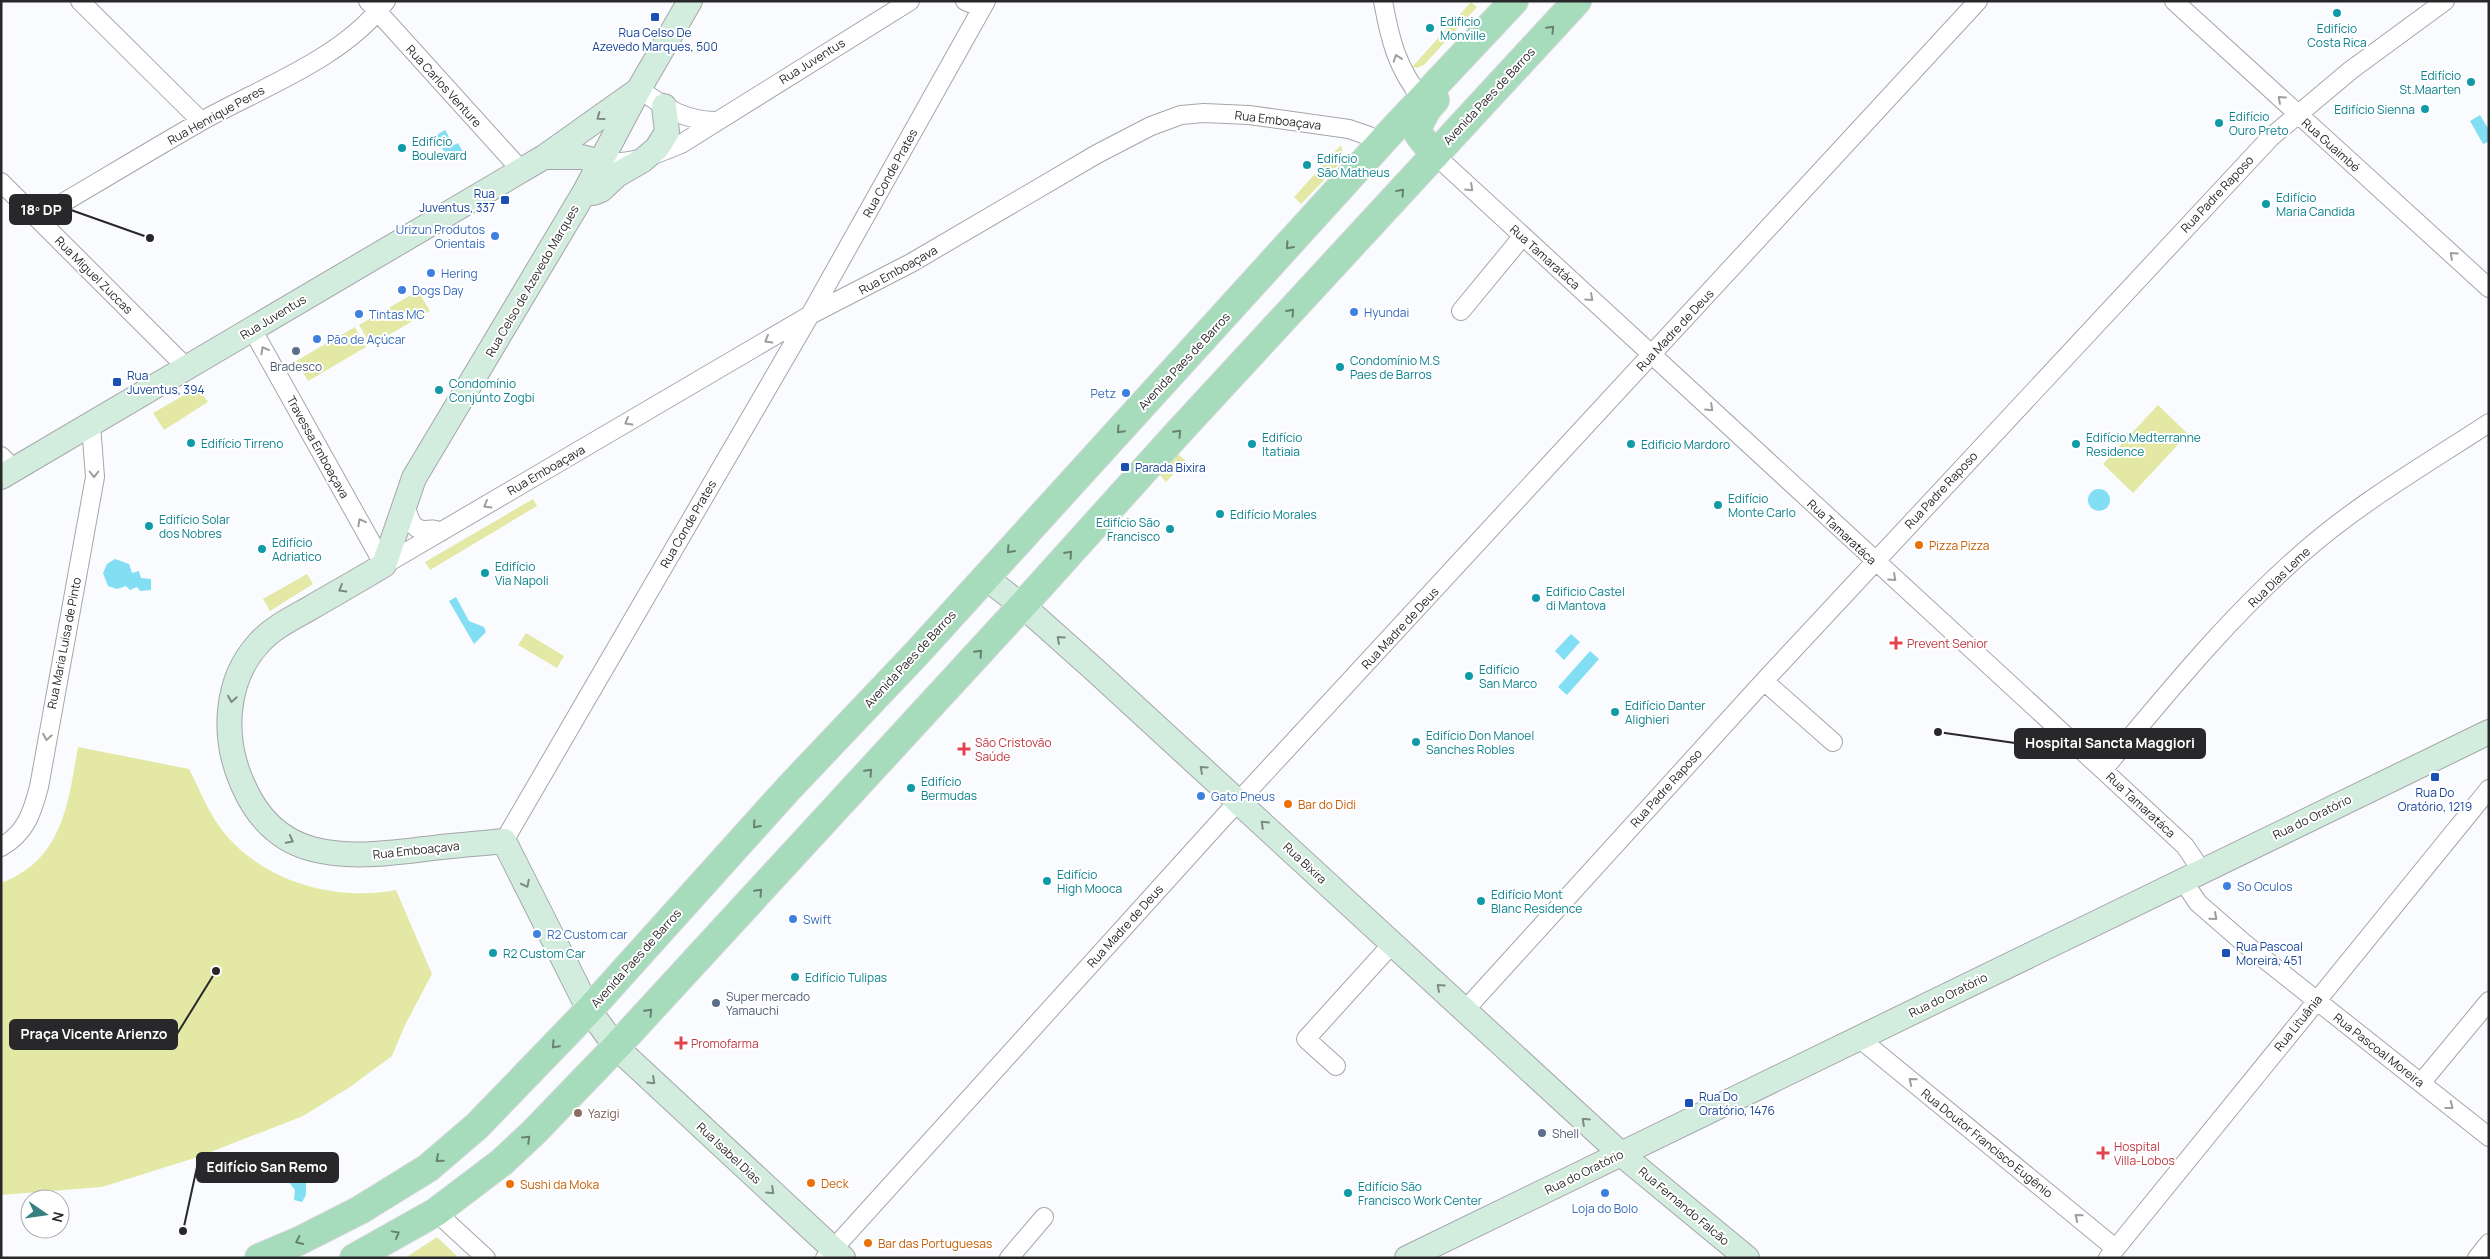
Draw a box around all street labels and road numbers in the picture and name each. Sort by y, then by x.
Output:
street label: Rua Juventus [776,34,848,88]
street label: Rua Carlos Venture [402,41,486,131]
street label: Avenida Paes de Barros [1439,44,1539,148]
street label: Rua Henrique Peres [164,81,268,149]
street label: Rua Emboaçava [1234,106,1322,134]
street label: Rua Guaimbé [2298,114,2364,176]
street label: Rua Conde Prates [859,126,921,220]
street label: Rua Padre Raposo [2177,152,2257,236]
street label: Rua Celso de Azevedo Marques [481,202,583,360]
street label: Rua Tamaratáca [1506,221,1584,293]
street label: Rua Miguel Zuccas [51,232,137,318]
street label: Rua Emboaçava [856,241,940,299]
street label: Rua Madre de Deus [1633,285,1717,375]
street label: Rua Juventus [237,291,309,343]
street label: Avenida Paes de Barros [1134,309,1234,413]
street label: Travessa Emboaçava [283,393,353,501]
street label: Rua Emboaçava [504,441,588,499]
street label: Rua Padre Raposo [1901,448,1981,532]
street label: Rua Conde Prates [656,477,720,571]
street label: Rua Tamaratáca [1804,495,1880,569]
street label: Rua Dias Leme [2244,543,2314,611]
street label: Rua Maria Luisa de Pinto [43,576,85,710]
street label: Rua Madre de Deus [1358,583,1442,673]
street label: Avenida Paes de Barros [860,607,960,711]
street label: Rua Padre Raposo [1626,745,1706,831]
street label: Rua Tamaratáca [2103,768,2179,842]
street label: Rua do Oratório [2270,791,2354,843]
street label: Rua Emboaçava [372,837,460,863]
street label: Rua Bixira [1280,838,1330,888]
street label: Rua Madre de Deus [1083,881,1167,971]
street label: Avenida Paes de Barros [587,905,685,1011]
street label: Rua do Oratório [1906,969,1990,1021]
street label: Rua Lituânia [2270,991,2326,1055]
street label: Rua Pascoal Moreira [2330,1009,2428,1091]
street label: Rua Doutor Francisco Eugênio [1918,1085,2056,1201]
street label: Rua Isabel Dias [693,1119,765,1187]
street label: Rua do Oratório [1542,1146,1626,1198]
street label: Rua Fernando Falcão [1635,1163,1733,1249]

